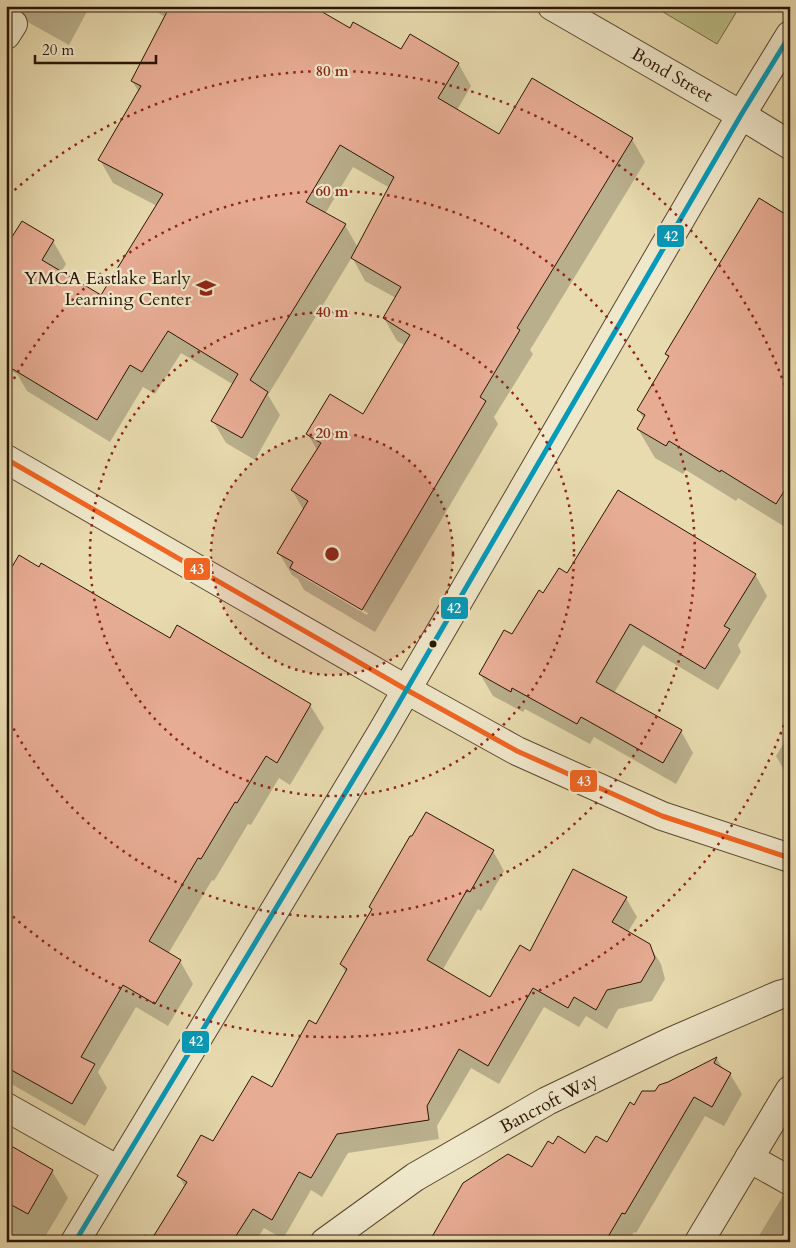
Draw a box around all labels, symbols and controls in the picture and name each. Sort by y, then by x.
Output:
scale bar [35,32,156,64]
text: 20 m [42,40,74,60]
street label: Bond Street [627,42,717,108]
text: 80 m [315,61,349,81]
text: 60 m [315,181,349,201]
line badge: 42 [656,224,685,248]
text: 42 [664,227,678,246]
place label: YMCA Eastlake Early Learning Center [24,266,191,312]
school or university icon: YMCA Eastlake Early Learning Center [195,277,217,299]
text: 40 m [315,302,349,322]
text: 20 m [315,423,349,443]
centre of rings [323,545,341,563]
line badge: 43 [183,557,211,581]
text: 43 [190,560,204,579]
line badge: 42 [440,596,469,620]
text: 42 [447,599,461,618]
unlabelled marker [428,639,438,649]
line badge: 43 [569,769,598,793]
text: 43 [577,772,591,791]
line badge: 42 [181,1030,210,1054]
text: 42 [189,1032,203,1051]
street label: Bancroft Way [495,1066,603,1139]

